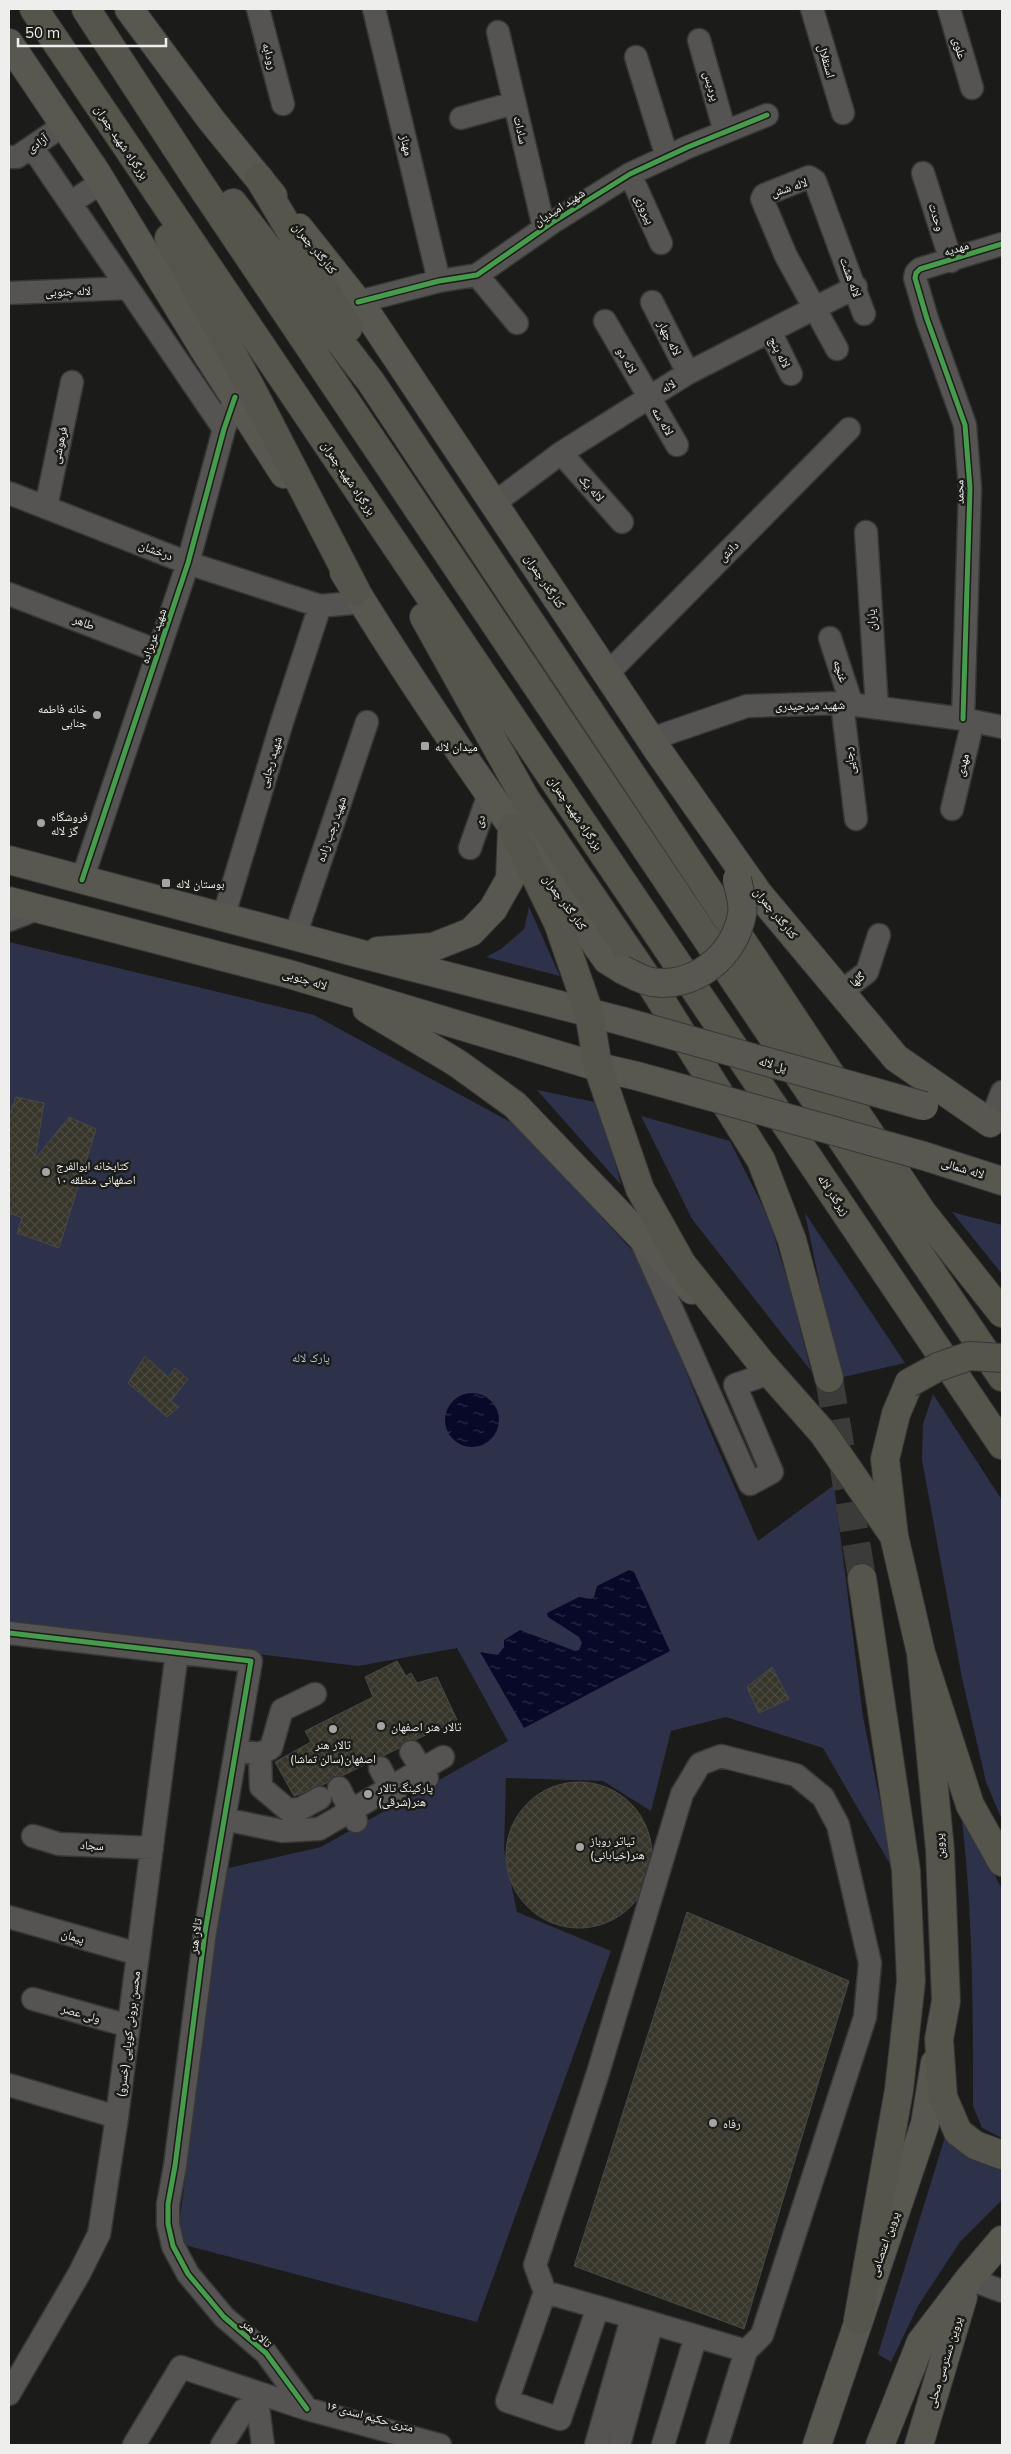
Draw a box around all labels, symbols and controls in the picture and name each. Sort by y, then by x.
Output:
scale bar [18,15,165,47]
text: 50 m [25,23,60,42]
street label: علوی [950,35,970,61]
street label: رودابه [259,41,281,71]
street label: استقلال [815,43,839,80]
street label: پردیس [700,69,724,103]
street label: بزرگراه شهید چمران [91,102,152,182]
street label: سادات [511,115,531,145]
street label: آزادی [23,130,51,156]
street label: مهناز [397,132,417,157]
street label: لاله شش [769,174,809,200]
street label: شهید امیدیان [531,185,588,229]
street label: پیروزی [631,192,659,227]
street label: وحدت [926,201,948,233]
street label: کنارگذر چمران [290,219,340,277]
street label: مهدیه [942,237,970,259]
street label: لاله هشت [837,255,865,299]
street label: لاله جنوبی [45,283,91,300]
street label: لاله چهار [654,317,685,358]
street label: لاله پنج [766,334,794,370]
street label: لاله دو [614,344,640,376]
street label: لاله [658,376,678,396]
street label: لاله سه [649,404,677,438]
street label: فرهوشی [48,425,70,465]
street label: بزرگراه شهید چمران [318,438,379,518]
street label: لاله یک [576,472,608,505]
street label: محمد [951,480,967,504]
street label: درخشان [137,537,175,563]
street label: دانش [714,537,742,565]
street label: کنارگذر چمران [521,551,569,611]
street label: شهید عربزاده [137,606,170,666]
street label: یاران [863,608,879,631]
street label: طاهر [70,611,97,633]
street label: غنچه [830,658,852,684]
street label: شهید میرحیدری [775,697,845,713]
place label: خانه فاطمه جنابی [38,701,87,730]
marker: خانه فاطمه جنابی [91,709,103,721]
street label: شهید رجایی [255,734,285,790]
place label: میدان لاله [435,739,478,754]
marker: میدان لاله [419,740,431,752]
street label: رجایی [840,746,858,776]
street label: مهدی [952,752,972,778]
street label: بزرگراه شهید چمران [545,773,606,853]
street label: شهید رجب زاده [313,794,350,864]
place label: فروشگاه گز لاله [51,809,88,838]
street label: دی [470,813,488,829]
marker: فروشگاه گز لاله [35,817,47,829]
street label: کنار گذر چمران [540,871,590,933]
place label: بوستان لاله [176,876,225,891]
marker: بوستان لاله [160,877,172,889]
street label: کنارگذر چمران [751,884,801,942]
street label: لاله جنوبی [281,965,329,993]
street label: گلها [846,968,868,990]
street label: پل لاله [757,1053,789,1075]
street label: لاله شمالی [940,1154,986,1182]
place label: کتابخانه ابوالفرج اصفهانی منطقه ۱۰ [56,1158,136,1187]
marker: کتابخانه ابوالفرج اصفهانی منطقه ۱۰ [40,1166,52,1178]
street label: زیرگذر لاله [815,1172,853,1219]
park label: پارک لاله [292,1350,330,1365]
place label: تالار هنر اصفهان [391,1719,462,1734]
marker: تالار هنر اصفهان [375,1720,387,1732]
marker: تالار هنر اصفهان(سالن تماشا) [327,1723,339,1735]
place label: تالار هنر اصفهان(سالن تماشا) [290,1737,376,1766]
place label: پارکینگ تالار هنر(شرقی) [377,1780,433,1809]
marker: پارکینگ تالار هنر(شرقی) [362,1788,374,1800]
street label: پروین [931,1832,948,1859]
place label: تیاتر روباز هنر(خیابانی) [589,1833,645,1862]
street label: سجاد [80,1837,104,1853]
marker: تیاتر روباز هنر(خیابانی) [574,1841,586,1853]
street label: تالار هنر [185,1917,205,1956]
street label: پیمان [60,1926,87,1947]
street label: محسن برونی کوپایی (خسرو) [113,1970,144,2098]
street label: ولی عصر [59,2000,102,2026]
place label: رفاه [723,2116,741,2131]
marker: رفاه [707,2117,719,2129]
street label: پروین اعتصامی [866,2209,903,2279]
street label: پروین دسترسی محلی [923,2314,965,2410]
street label: تالار هنر [238,2315,276,2351]
street label: ۱۶ متری حکیم اسدی [324,2397,415,2436]

